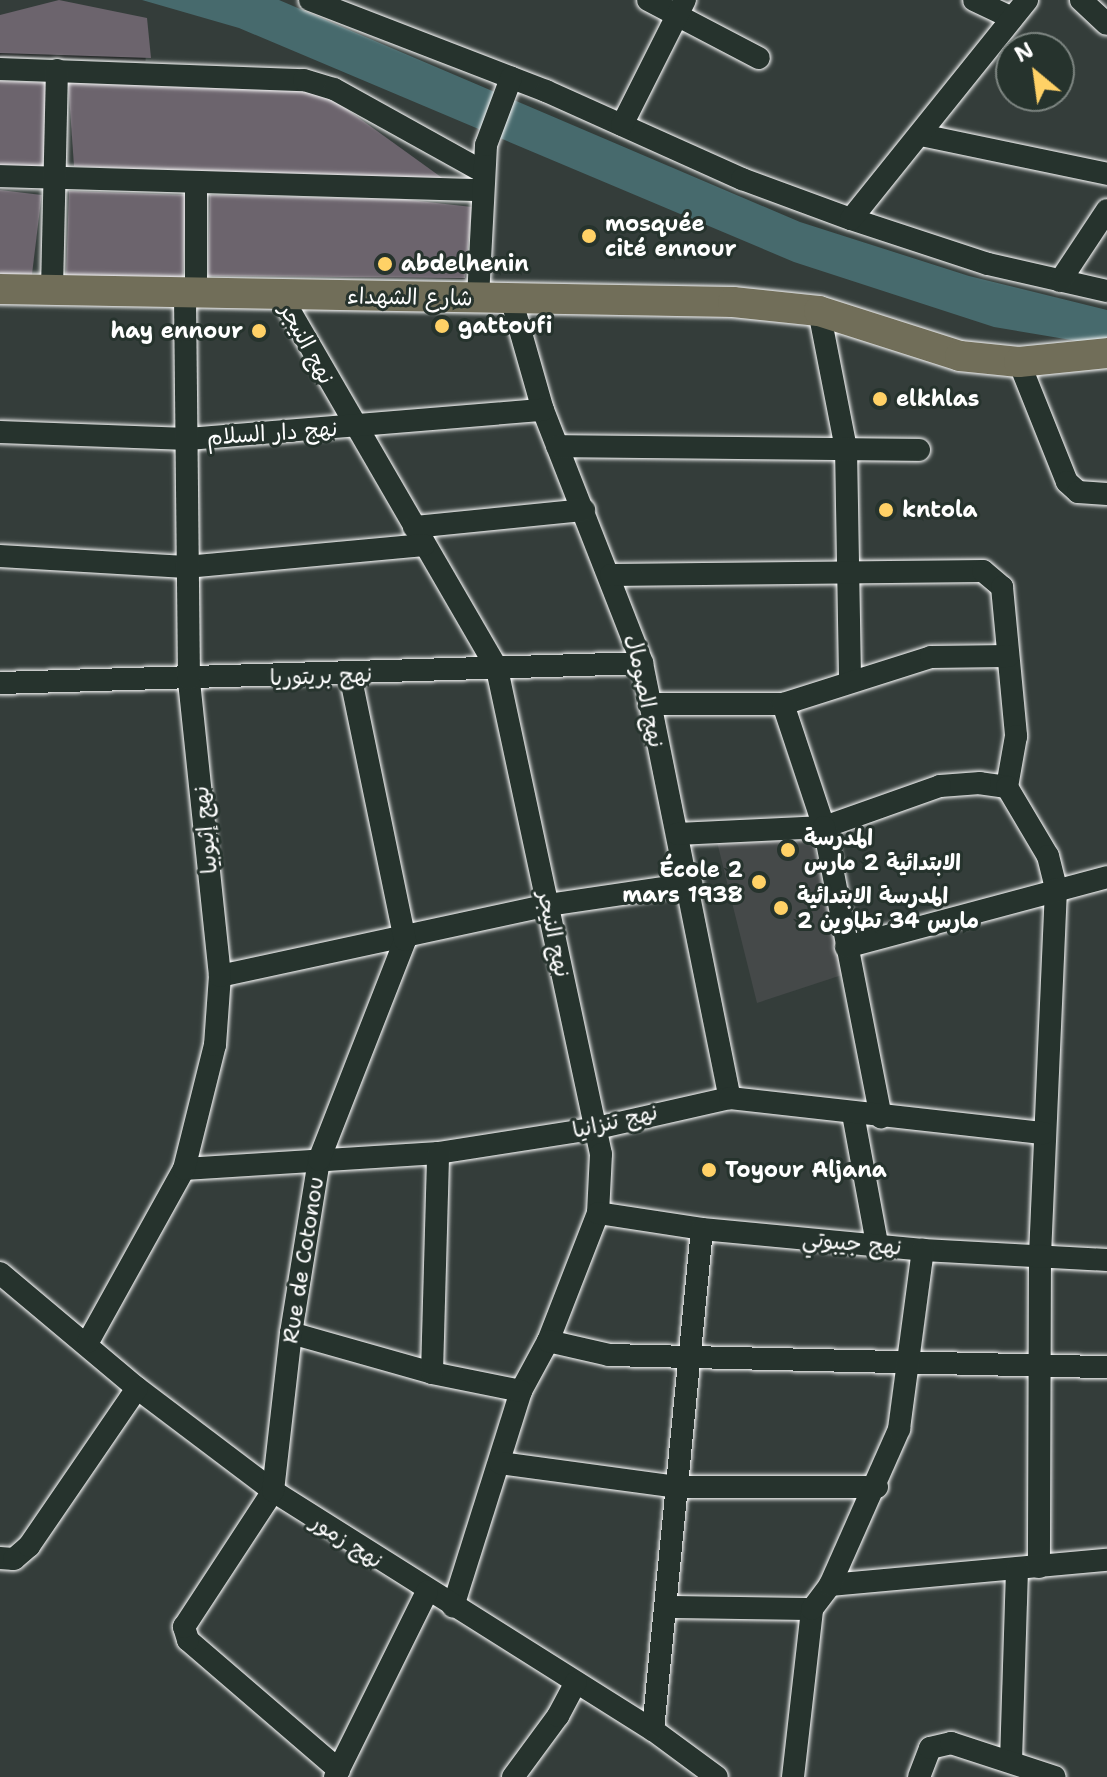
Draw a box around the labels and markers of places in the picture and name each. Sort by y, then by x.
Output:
place label: mosquée cité ennour [605,210,737,262]
marker: mosquée cité ennour [580,227,598,245]
place label: abdelhenin [401,251,529,277]
marker: abdelhenin [376,255,394,273]
place label: gattoufi [458,313,552,339]
marker: gattoufi [433,317,451,335]
place label: hay ennour [111,318,243,344]
marker: hay ennour [250,322,268,340]
place label: elkhlas [896,386,979,412]
marker: elkhlas [871,390,889,408]
place label: kntola [902,497,978,523]
marker: kntola [877,501,895,519]
place label: المدرسة الابتدائية 2 مارس [804,824,961,876]
marker: المدرسة الابتدائية 2 مارس [779,841,797,859]
place label: École 2 mars 1938 [622,856,743,908]
marker: École 2 mars 1938 [750,873,768,891]
place label: المدرسة الابتدائية 2 مارس 34 تطاوين [797,882,979,934]
marker: المدرسة الابتدائية 2 مارس 34 تطاوين [772,899,790,917]
place label: Toyour Aljana [725,1157,887,1183]
marker: Toyour Aljana [700,1161,718,1179]

